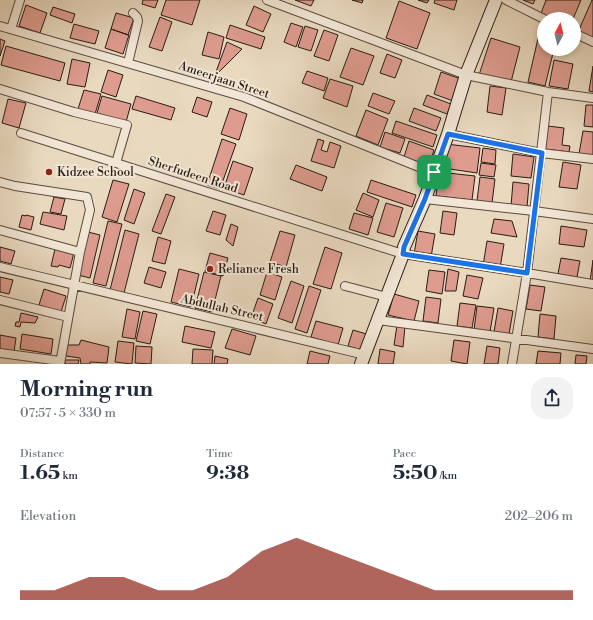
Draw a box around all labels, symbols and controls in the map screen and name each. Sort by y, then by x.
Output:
north arrow [537,12,581,56]
map controls [537,12,581,56]
street label: Ameerjaan Street [176,58,272,102]
street label: Sherfudeen Road [146,153,240,197]
pin [417,155,451,189]
icon: arrive [423,161,445,183]
place label: Kidzee School [57,165,134,180]
marker: Kidzee School [44,167,54,177]
place label: Reliance Fresh [218,262,299,277]
marker: Reliance Fresh [205,264,215,274]
street label: Abdullah Street [178,291,265,325]
text: Morning run [20,376,153,403]
button: share [531,377,573,419]
text: 07:57 · 5 × 330 m [20,405,116,421]
text: Distance [20,447,64,461]
text: Time [206,447,233,461]
text: Pace [393,447,416,461]
text: 1.65 [20,461,60,486]
text: 9:38 [206,461,249,486]
text: 5:50 [393,461,437,486]
text: km [60,469,78,483]
text: /km [437,469,457,483]
text: Elevation [20,508,76,524]
text: 202–206 m [505,508,573,524]

